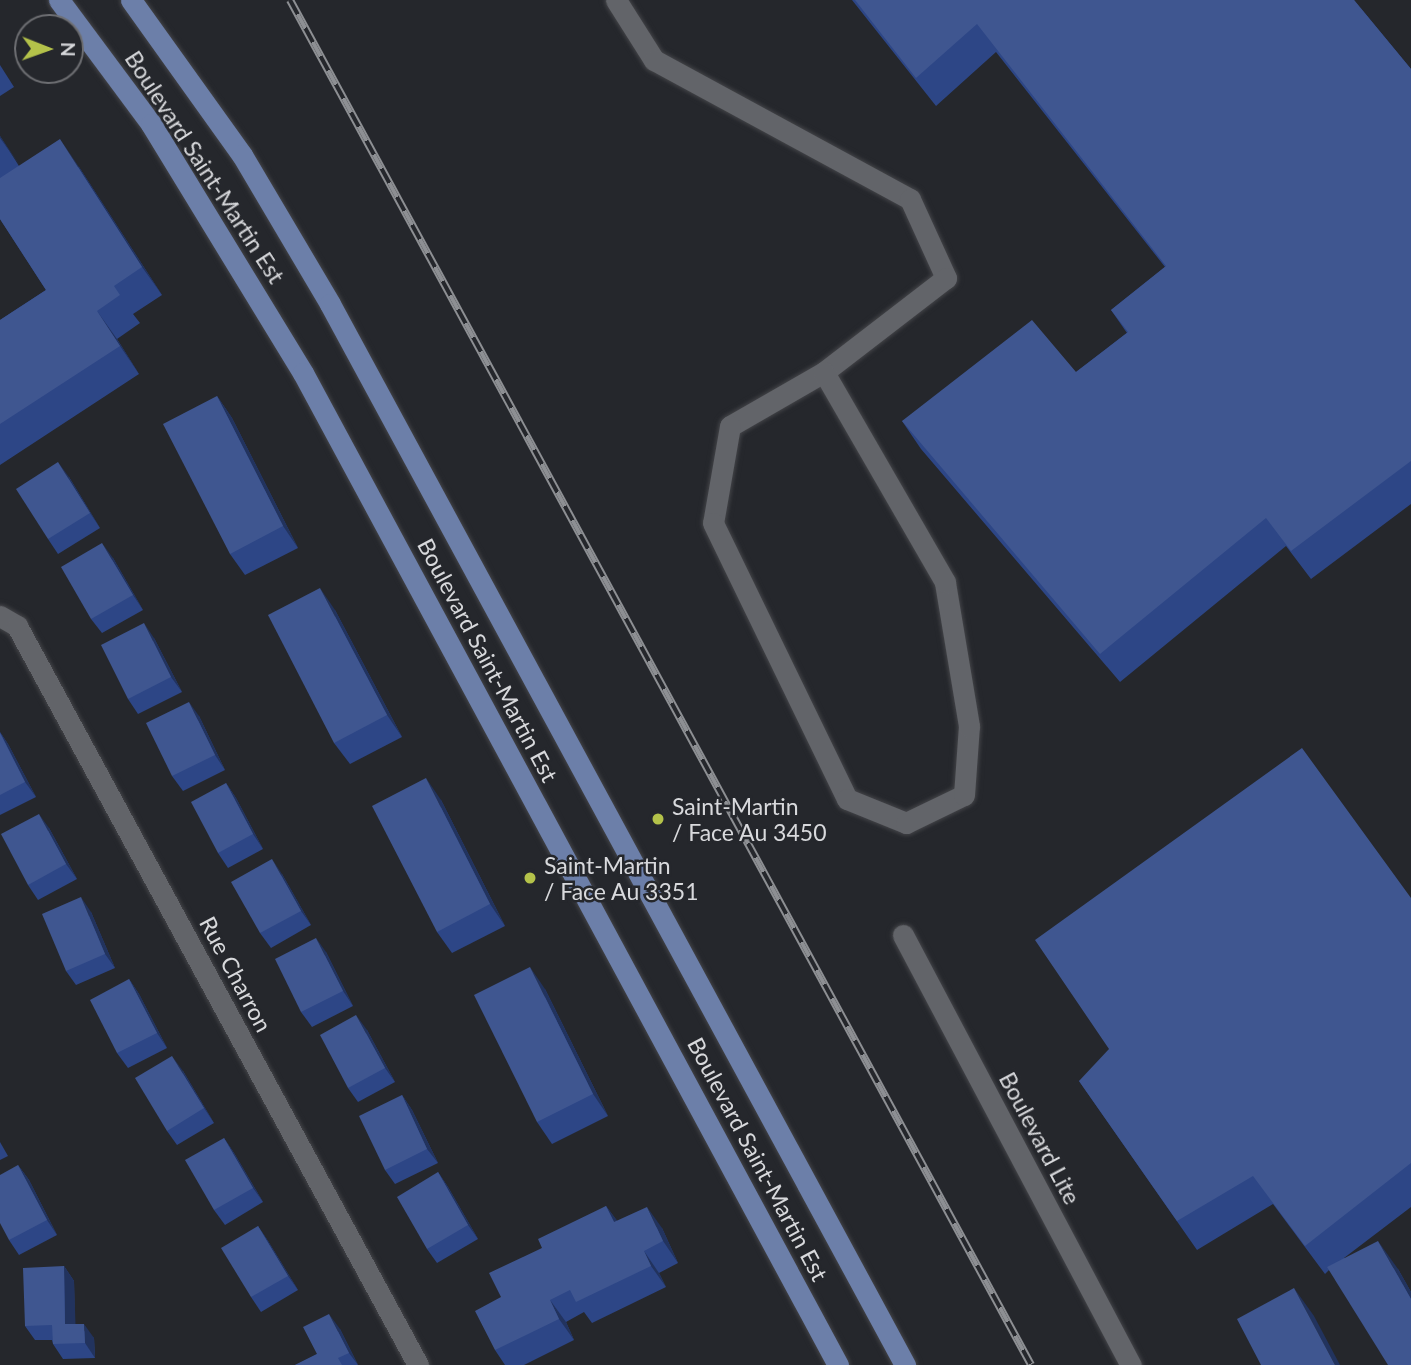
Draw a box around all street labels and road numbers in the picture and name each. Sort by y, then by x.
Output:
street label: Boulevard Saint-Martin Est [120,46,290,288]
street label: Boulevard Saint-Martin Est [412,534,564,786]
street label: Rue Charron [194,912,278,1036]
street label: Boulevard Saint-Martin Est [682,1033,834,1285]
street label: Boulevard Lite [994,1067,1086,1209]

